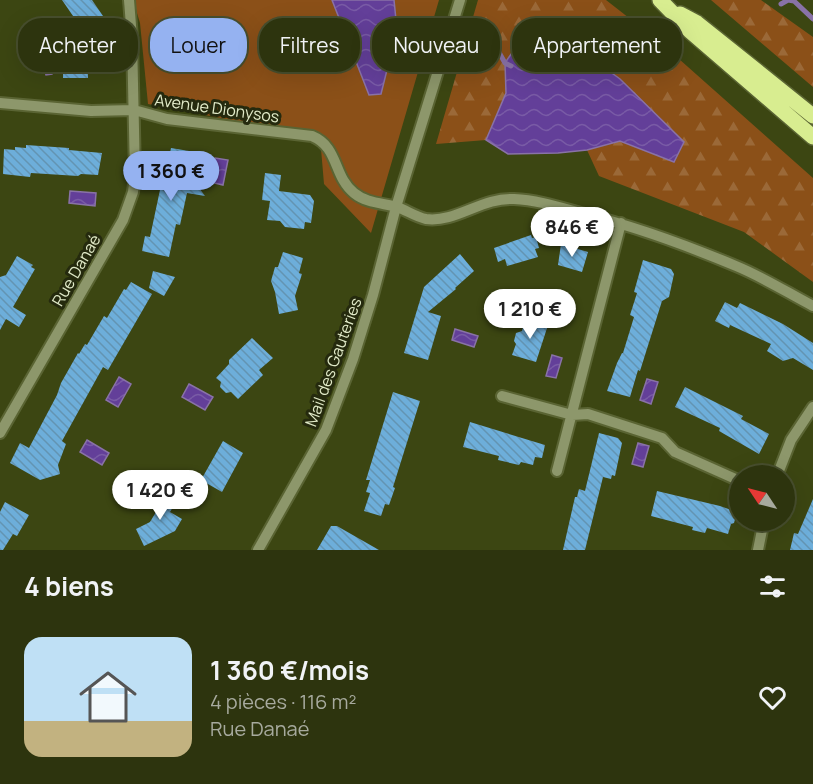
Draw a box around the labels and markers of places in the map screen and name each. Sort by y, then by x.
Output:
pin: 1 360 € [116,151,226,202]
pin: 846 € [530,207,614,258]
pin: 1 210 € [475,289,585,340]
pin: 1 420 € [105,470,215,521]

